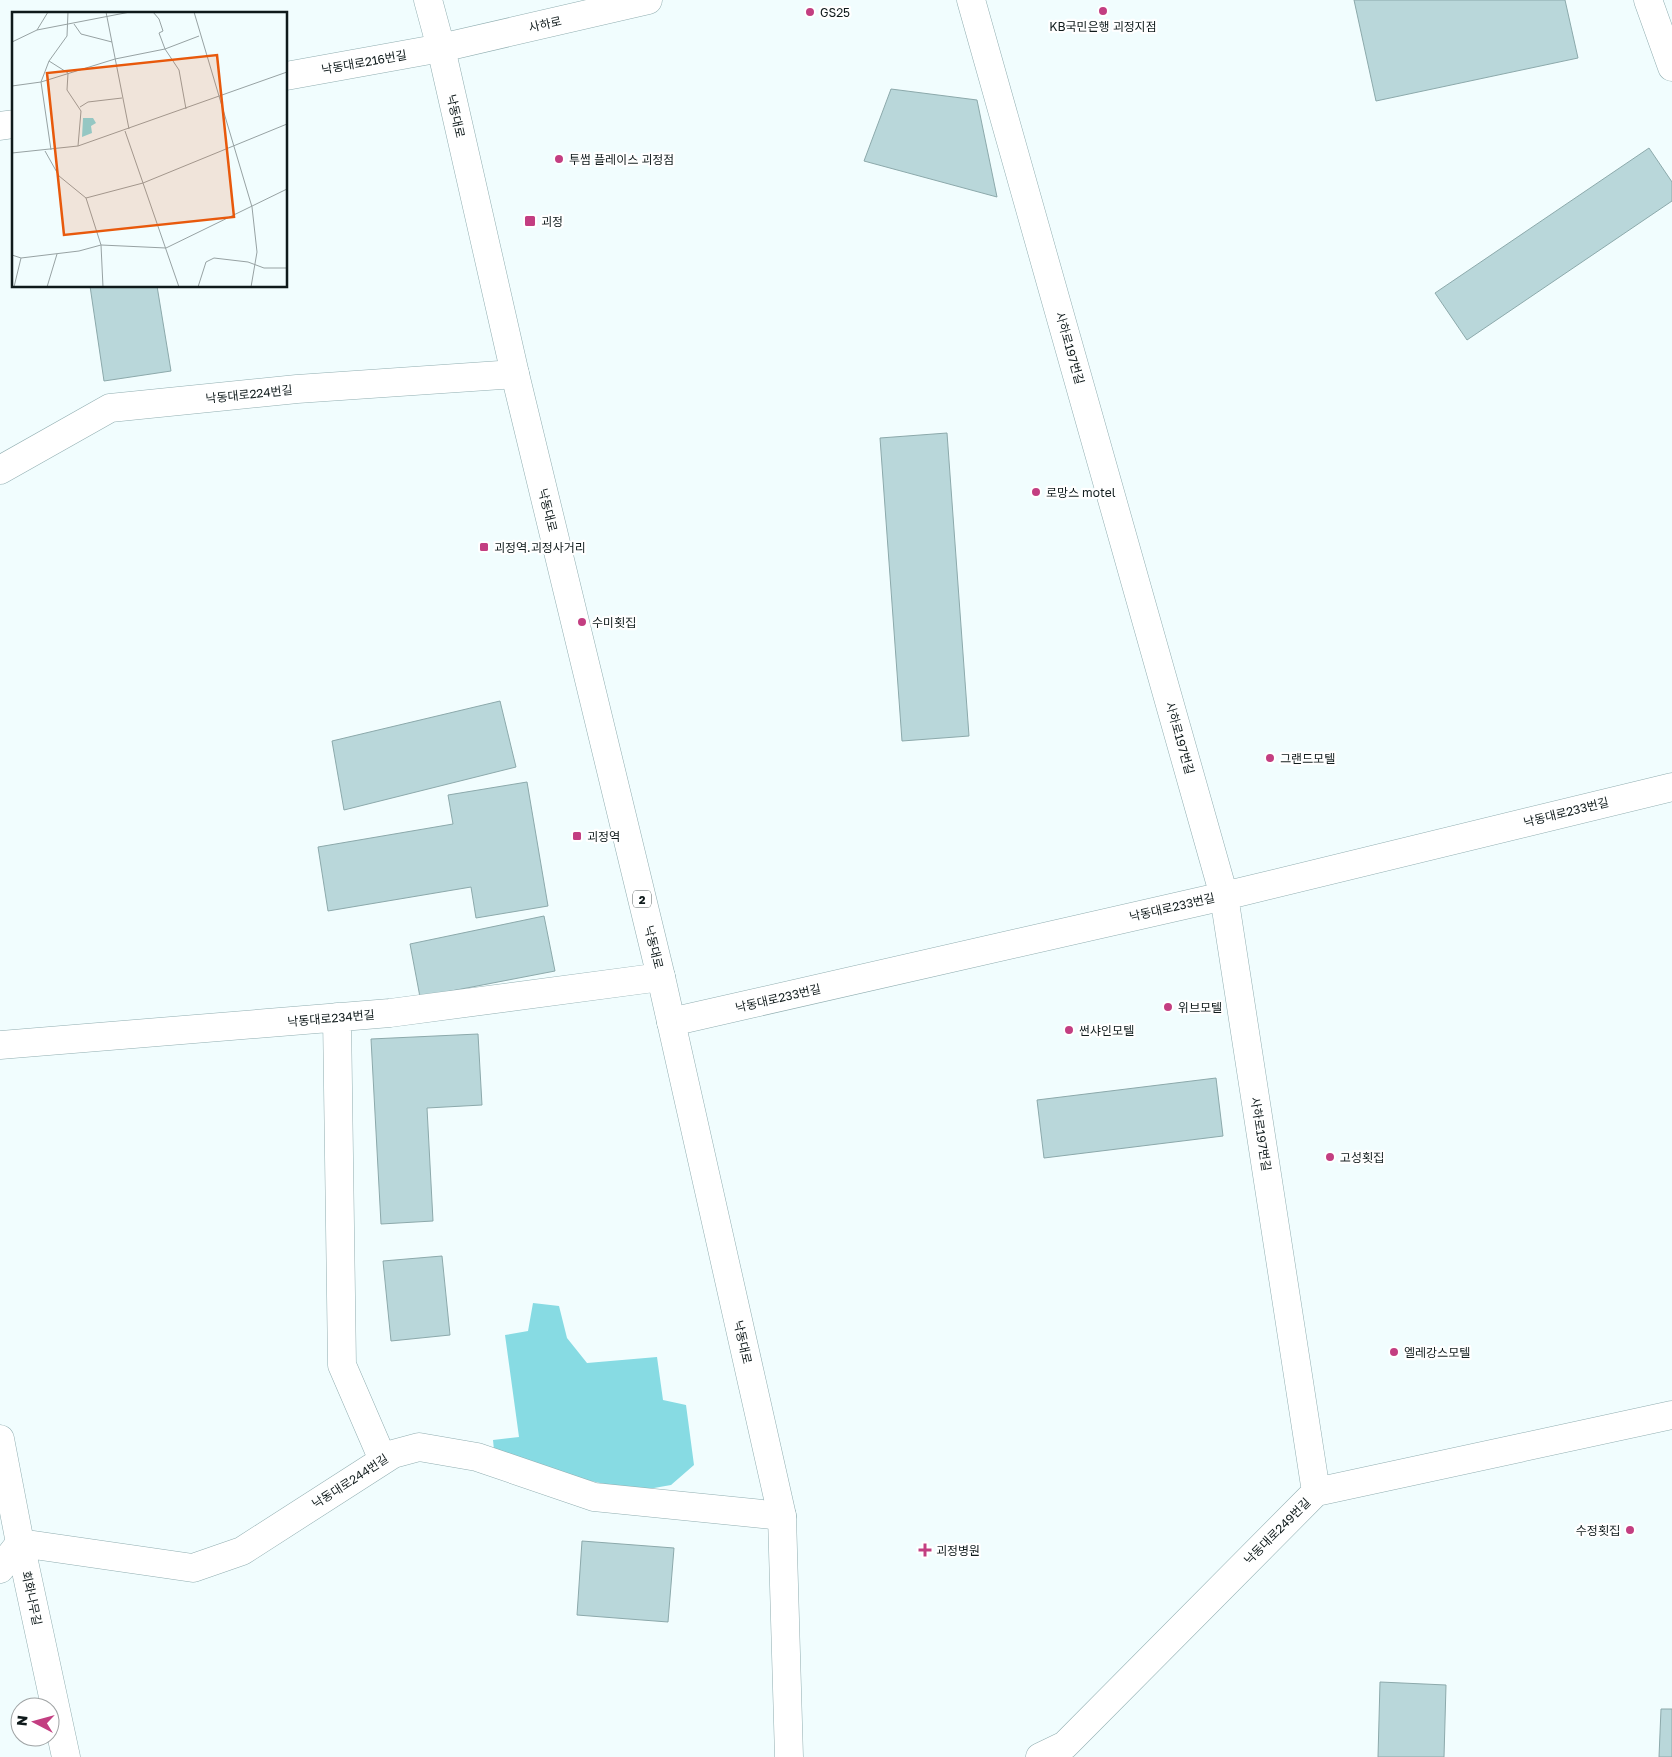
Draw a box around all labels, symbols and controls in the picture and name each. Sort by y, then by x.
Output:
place label: GS25 [820,5,850,20]
marker: KB국민은행 괴정지점 [1097,5,1109,17]
marker: GS25 [804,6,816,18]
inset map [12,12,288,288]
street label: 사하로 [527,13,563,35]
place label: KB국민은행 괴정지점 [1049,19,1157,34]
street label: 낙동대로216번길 [320,47,408,77]
street label: 낙동대로 [444,93,468,139]
place label: 투썸 플레이스 괴정점 [569,152,674,167]
marker: 투썸 플레이스 괴정점 [553,153,565,165]
marker: 괴정 [523,214,537,228]
place label: 괴정 [541,214,563,229]
street label: 사하로197번길 [1053,310,1087,386]
street label: 낙동대로224번길 [205,382,293,406]
place label: 로망스 motel [1046,485,1116,500]
marker: 로망스 motel [1030,486,1042,498]
street label: 낙동대로 [535,487,561,533]
place label: 괴정역.괴정사거리 [494,540,586,555]
marker: 괴정역.괴정사거리 [478,541,490,553]
place label: 수미횟집 [592,615,636,630]
marker: 수미횟집 [576,616,588,628]
street label: 사하로197번길 [1163,700,1197,776]
place label: 그랜드모텔 [1280,751,1335,766]
marker: 그랜드모텔 [1264,752,1276,764]
street label: 낙동대로233번길 [1522,794,1610,830]
place label: 괴정역 [587,829,620,844]
marker: 괴정역 [571,830,583,842]
street label: 낙동대로233번길 [1128,890,1216,924]
road number: 2 [633,891,651,908]
street label: 낙동대로 [641,924,667,970]
street label: 낙동대로233번길 [734,981,822,1015]
place label: 위브모텔 [1178,1000,1222,1015]
marker: 위브모텔 [1162,1001,1174,1013]
street label: 낙동대로234번길 [287,1007,375,1029]
place label: 썬샤인모텔 [1079,1023,1134,1038]
marker: 썬샤인모텔 [1063,1024,1075,1036]
street label: 사하로197번길 [1248,1096,1274,1172]
place label: 고성횟집 [1340,1150,1384,1165]
marker: 고성횟집 [1324,1151,1336,1163]
street label: 낙동대로 [731,1319,755,1365]
place label: 엘레강스모텔 [1404,1345,1470,1360]
marker: 엘레강스모텔 [1388,1346,1400,1358]
street label: 낙동대로244번길 [309,1451,391,1511]
street label: 낙동대로249번길 [1241,1495,1313,1567]
place label: 수정횟집 [1576,1523,1620,1538]
marker: 수정횟집 [1624,1524,1636,1536]
marker: 괴정병원 [918,1543,932,1557]
place label: 괴정병원 [936,1543,980,1558]
street label: 회화나무길 [19,1569,45,1627]
north arrow [10,1697,60,1747]
text: N [13,1714,31,1727]

